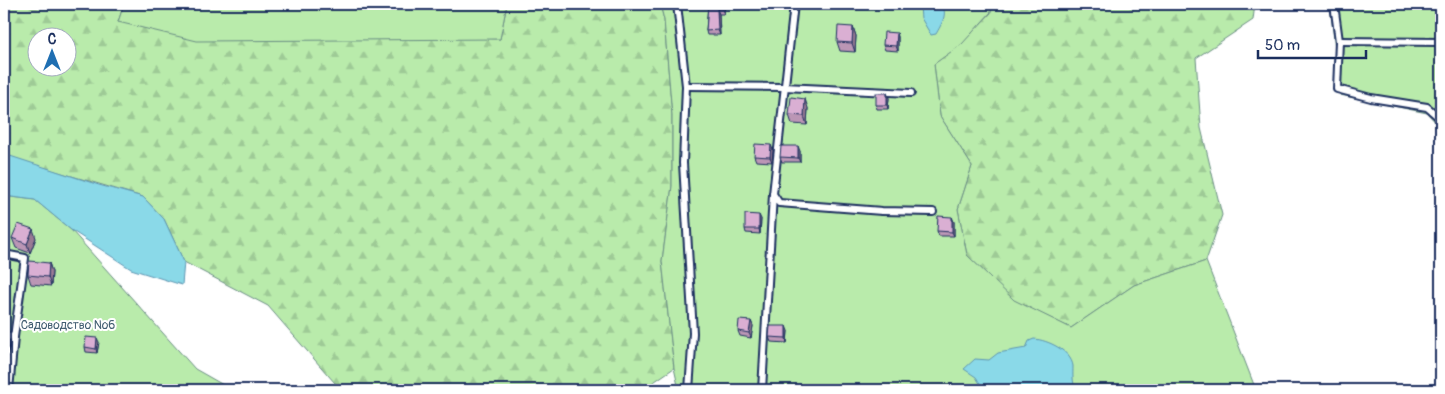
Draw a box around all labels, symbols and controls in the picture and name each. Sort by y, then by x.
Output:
north arrow [28,28,78,78]
scale bar [1258,28,1365,60]
text: С [48,31,57,48]
text: 50 m [1265,36,1300,55]
park label: Садоводство №6 [21,318,115,333]

